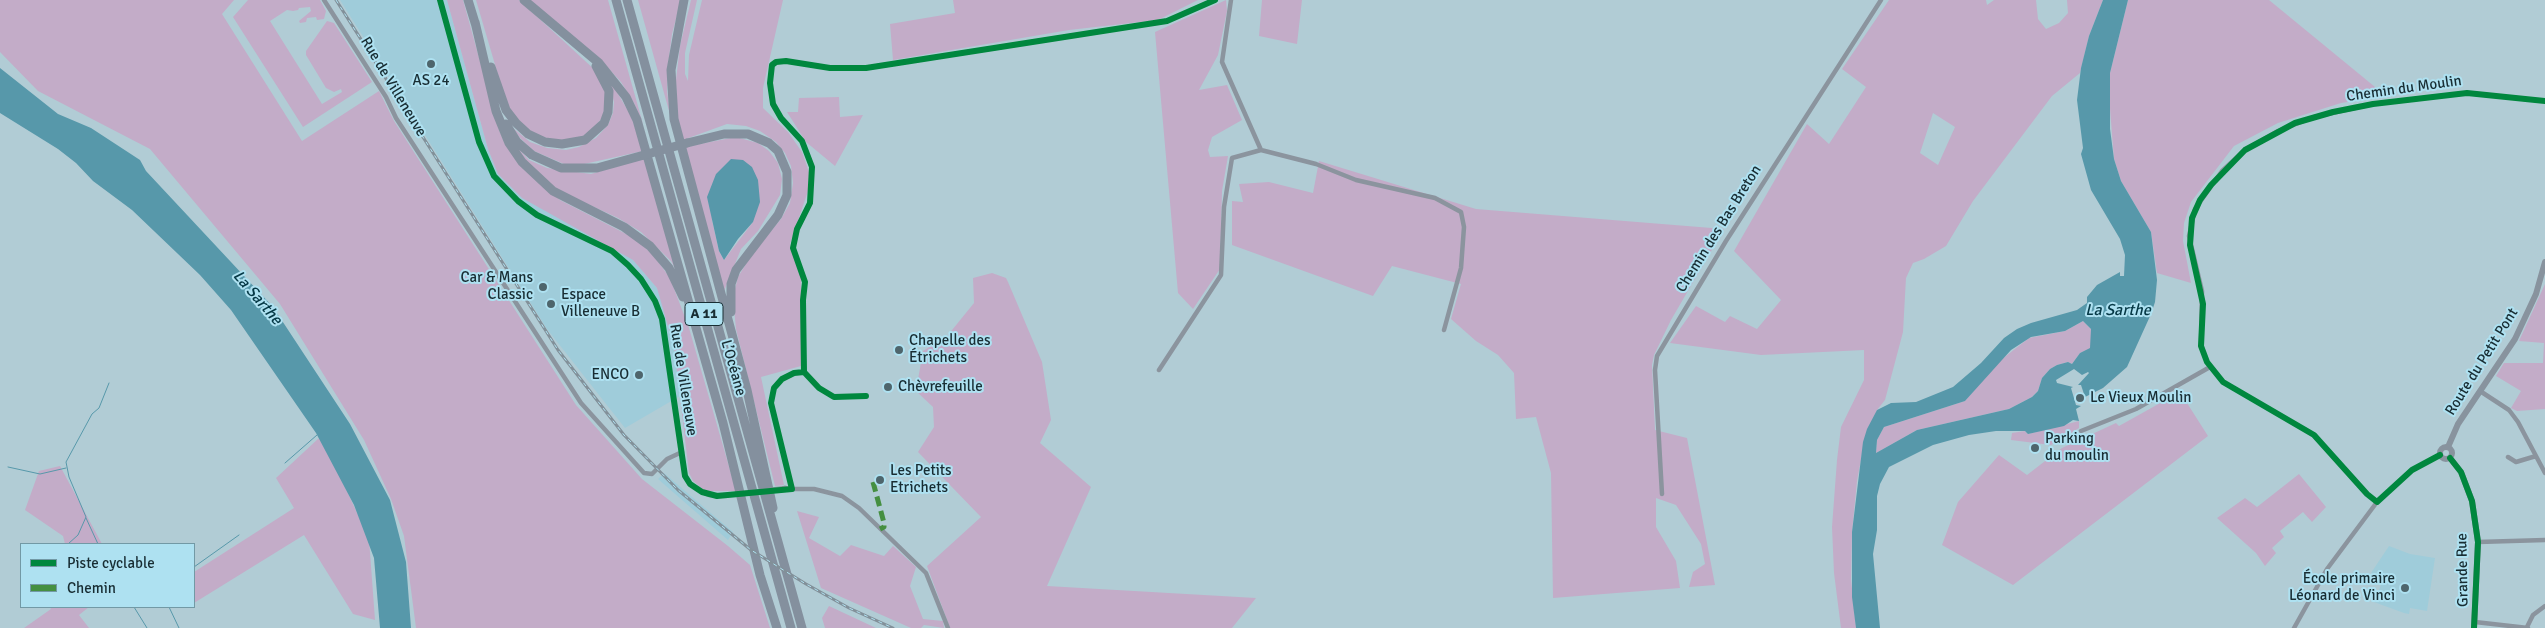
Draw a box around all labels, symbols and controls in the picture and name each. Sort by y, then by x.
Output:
street label: Rue de Villeneuve [356,34,430,140]
marker: AS 24 [425,58,437,70]
place label: AS 24 [412,72,450,90]
street label: Chemin du Moulin [2345,72,2463,106]
street label: Chemin des Bas Breton [1672,162,1766,296]
water label: La Sarthe [228,267,286,329]
place label: Car & Mans Classic [461,269,533,304]
marker: Car & Mans Classic [537,281,549,293]
place label: Espace Villeneuve B [561,286,640,321]
marker: Espace Villeneuve B [545,298,557,310]
water label: La Sarthe [2085,301,2151,321]
road number: A 11 [685,302,723,326]
street label: Route du Petit Pont [2442,305,2522,419]
street label: Rue de Villeneuve [665,323,701,437]
place label: Chapelle des Étrichets [909,332,991,367]
street label: L’Océane [716,338,750,398]
marker: Chapelle des Étrichets [893,344,905,356]
place label: ENCO [592,366,629,384]
marker: ENCO [633,369,645,381]
place label: Chèvrefeuille [898,378,983,396]
marker: Chèvrefeuille [882,381,894,393]
place label: Le Vieux Moulin [2090,389,2192,407]
marker: Le Vieux Moulin [2074,392,2086,404]
place label: Parking du moulin [2045,430,2109,465]
marker: Parking du moulin [2029,442,2041,454]
place label: Les Petits Etrichets [890,462,952,497]
marker: Les Petits Etrichets [874,474,886,486]
street label: Grande Rue [2453,533,2473,607]
legend [20,543,195,608]
text: Piste cyclable [67,554,155,572]
place label: École primaire Léonard de Vinci [2289,570,2395,605]
text: Chemin [67,579,116,597]
marker: École primaire Léonard de Vinci [2399,582,2411,594]

